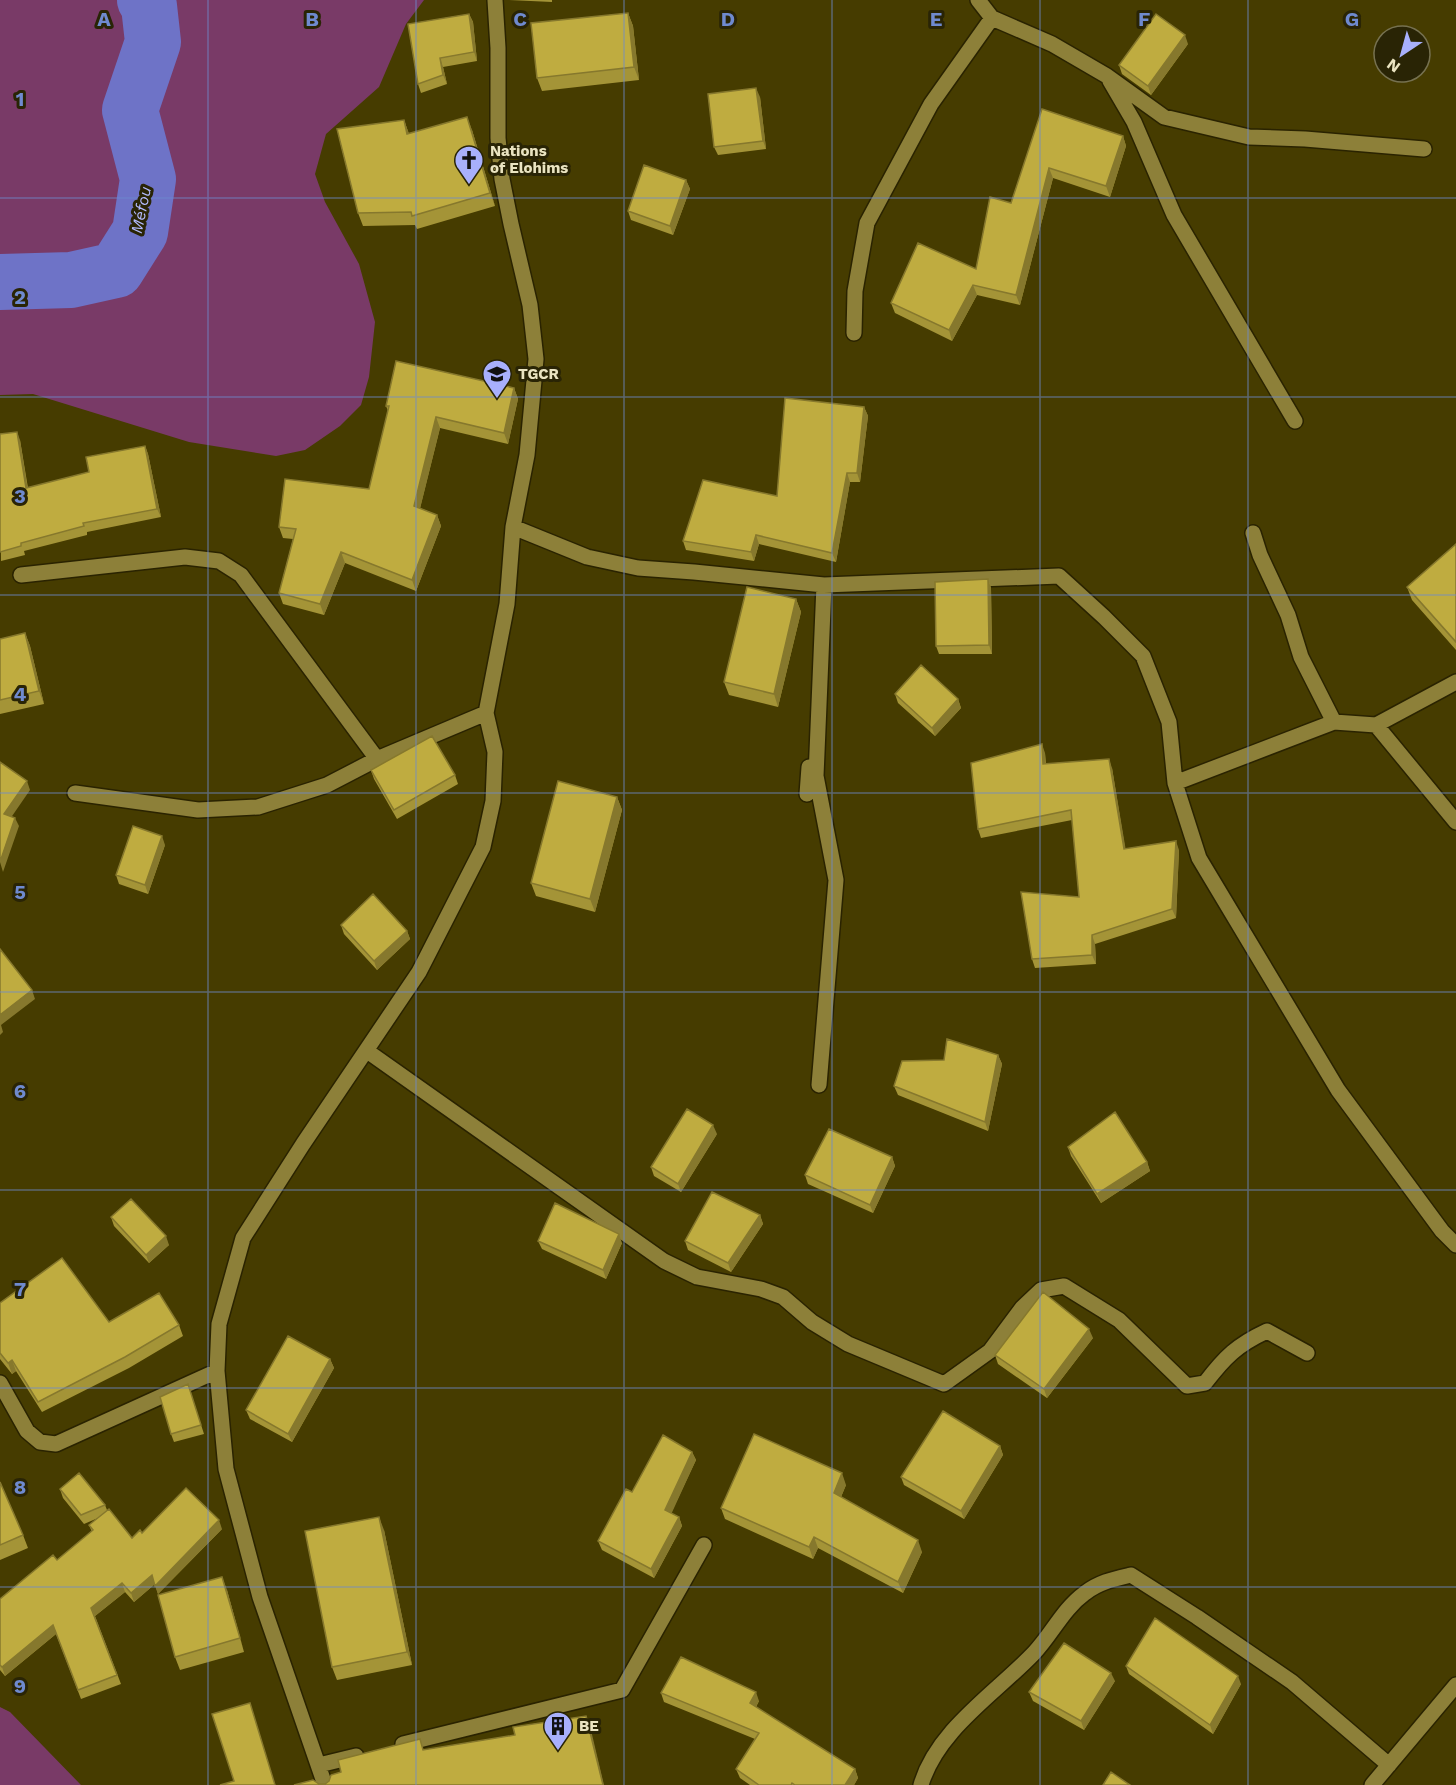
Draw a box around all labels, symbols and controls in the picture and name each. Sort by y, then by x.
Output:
text: A [97,7,111,31]
text: B [305,7,319,31]
text: C [513,7,527,31]
text: D [721,7,735,31]
text: E [930,7,942,31]
text: F [1138,7,1150,31]
text: G [1345,7,1359,31]
north arrow [1372,24,1432,84]
text: N [1383,55,1404,77]
text: 1 [16,87,24,111]
place label: Nations of Elohims [490,142,568,177]
church icon: Nations of Elohims [453,144,485,186]
water label: Méfou [127,184,155,235]
text: 2 [14,285,26,309]
school or university icon: TGCR [481,358,513,400]
place label: TGCR [518,365,559,383]
text: 3 [14,484,26,508]
text: 4 [14,682,27,706]
text: 5 [14,880,26,904]
text: 6 [14,1079,26,1103]
text: 7 [14,1277,26,1301]
text: 8 [14,1475,26,1499]
text: 9 [14,1674,26,1698]
building icon: BE [542,1710,574,1752]
place label: BE [579,1717,599,1735]

